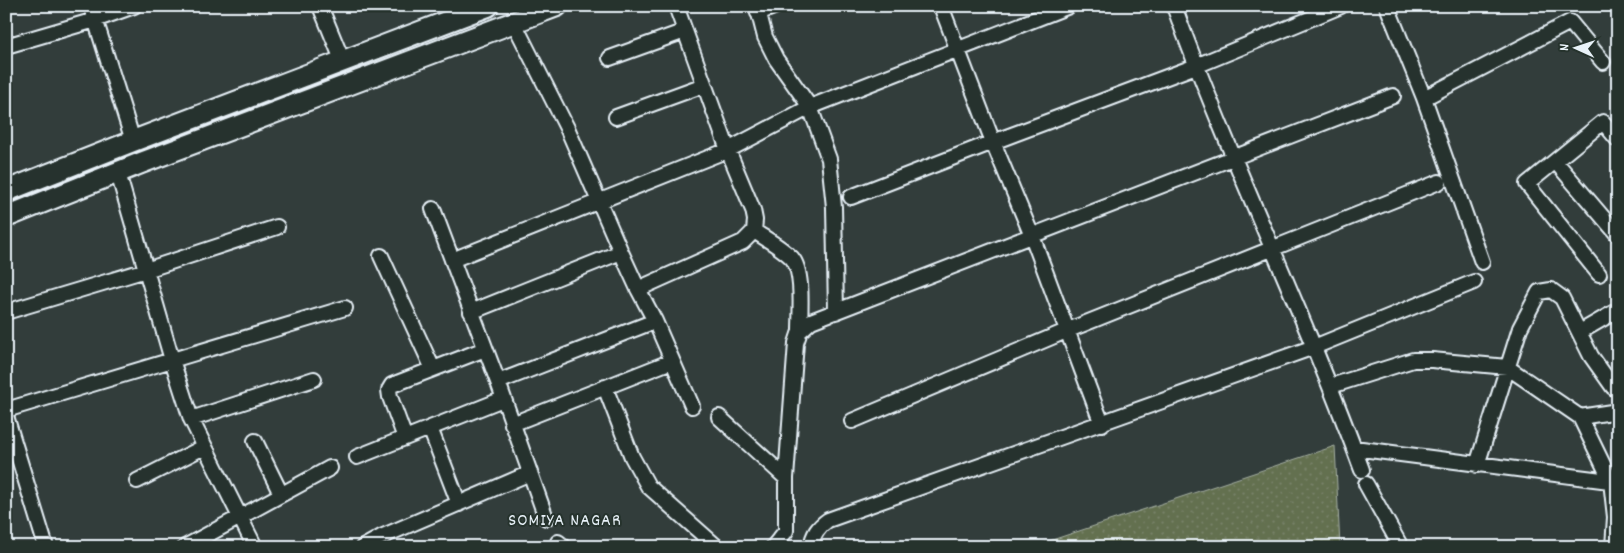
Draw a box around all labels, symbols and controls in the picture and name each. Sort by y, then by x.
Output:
north arrow [1552,22,1602,72]
text: N [1555,43,1575,51]
district label: SOMIYA NAGAR [508,509,622,534]

